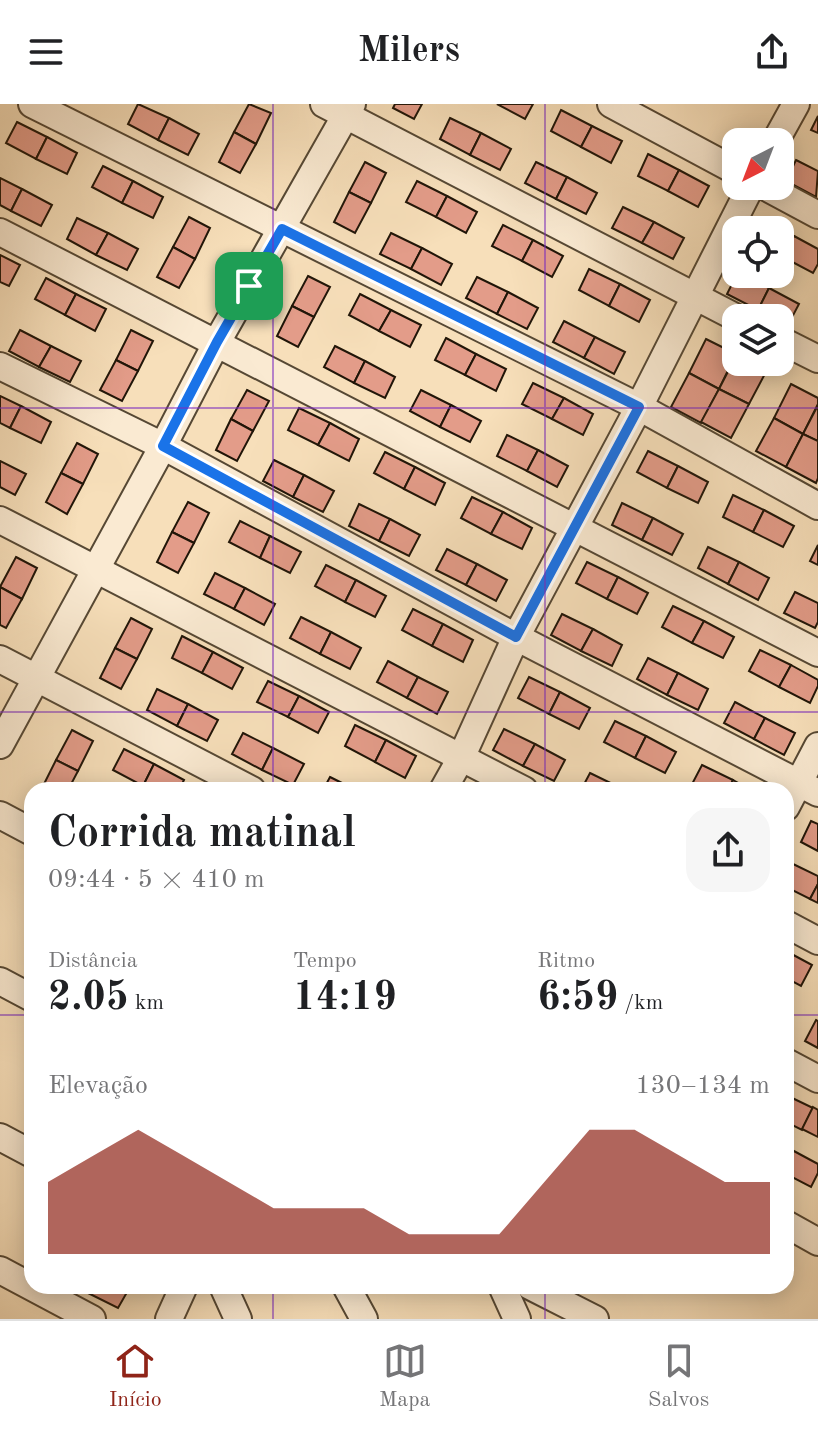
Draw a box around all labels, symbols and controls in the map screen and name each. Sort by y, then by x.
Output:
icon: menu [24,30,68,74]
icon: share [750,30,794,74]
text: Milers [358,34,460,70]
north arrow [722,128,794,200]
map controls [722,128,794,376]
button: locate [722,216,794,288]
pin [215,252,283,320]
icon: arrive [227,264,271,308]
button: layers [722,304,794,376]
button: share [686,808,770,892]
text: Corrida matinal [48,812,356,856]
text: 09:44 · 5 × 410 m [48,867,265,893]
text: Distância [48,950,138,972]
text: Tempo [293,950,357,972]
text: Ritmo [537,950,595,972]
text: 2.05 [48,979,129,1019]
text: 14:19 [293,979,397,1019]
text: 6:59 [537,979,618,1019]
text: km [129,992,164,1014]
text: /km [618,992,663,1014]
text: Elevação [48,1073,148,1099]
text: 130–134 m [635,1073,770,1099]
tab: Início [109,1339,162,1414]
tab: Mapa [379,1339,430,1414]
tab: Salvos [648,1339,709,1414]

